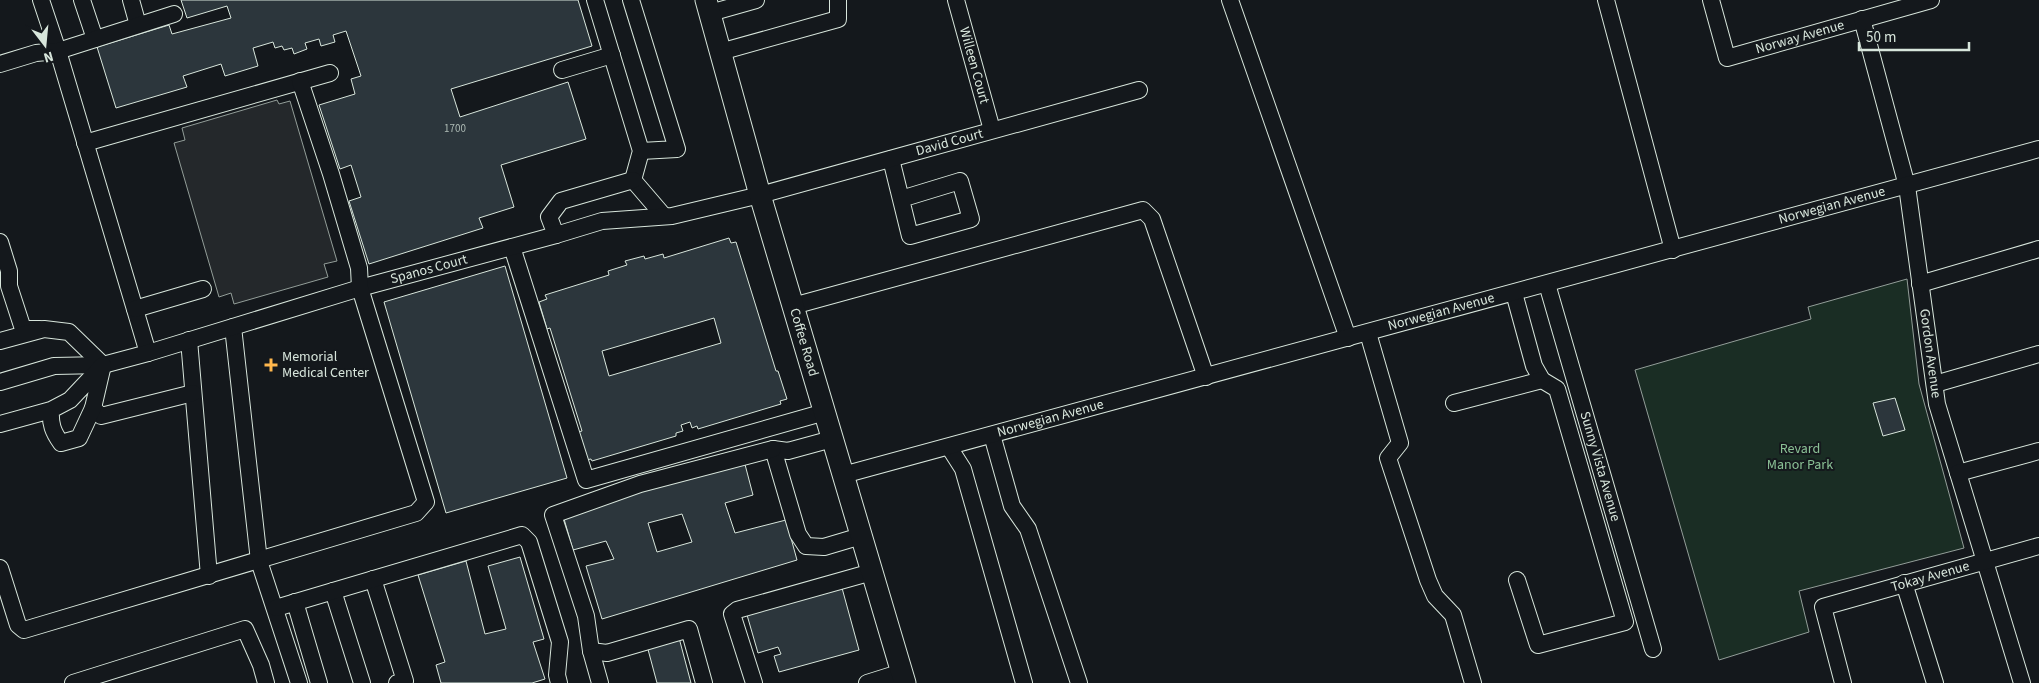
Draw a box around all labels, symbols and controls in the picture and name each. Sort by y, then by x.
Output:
street label: Norway Avenue [1753,15,1847,59]
north arrow [20,20,70,70]
scale bar [1859,20,1969,52]
street label: Willeen Court [954,25,994,106]
text: 50 m [1866,27,1896,48]
text: N [41,46,56,67]
house number: 1700 [444,121,466,136]
street label: David Court [913,124,986,161]
street label: Norwegian Avenue [1776,181,1888,230]
street label: Spanos Court [388,249,470,289]
street label: Norwegian Avenue [1386,288,1497,336]
street label: Coffee Road [784,306,823,379]
street label: Gordon Avenue [1914,308,1946,399]
place label: Memorial Medical Center [282,347,369,383]
marker: Memorial Medical Center [264,358,278,372]
street label: Norwegian Avenue [995,394,1106,443]
street label: Sunny Vista Avenue [1575,409,1625,524]
park label: Revard Manor Park [1767,439,1833,475]
street label: Tokay Avenue [1889,556,1972,597]

